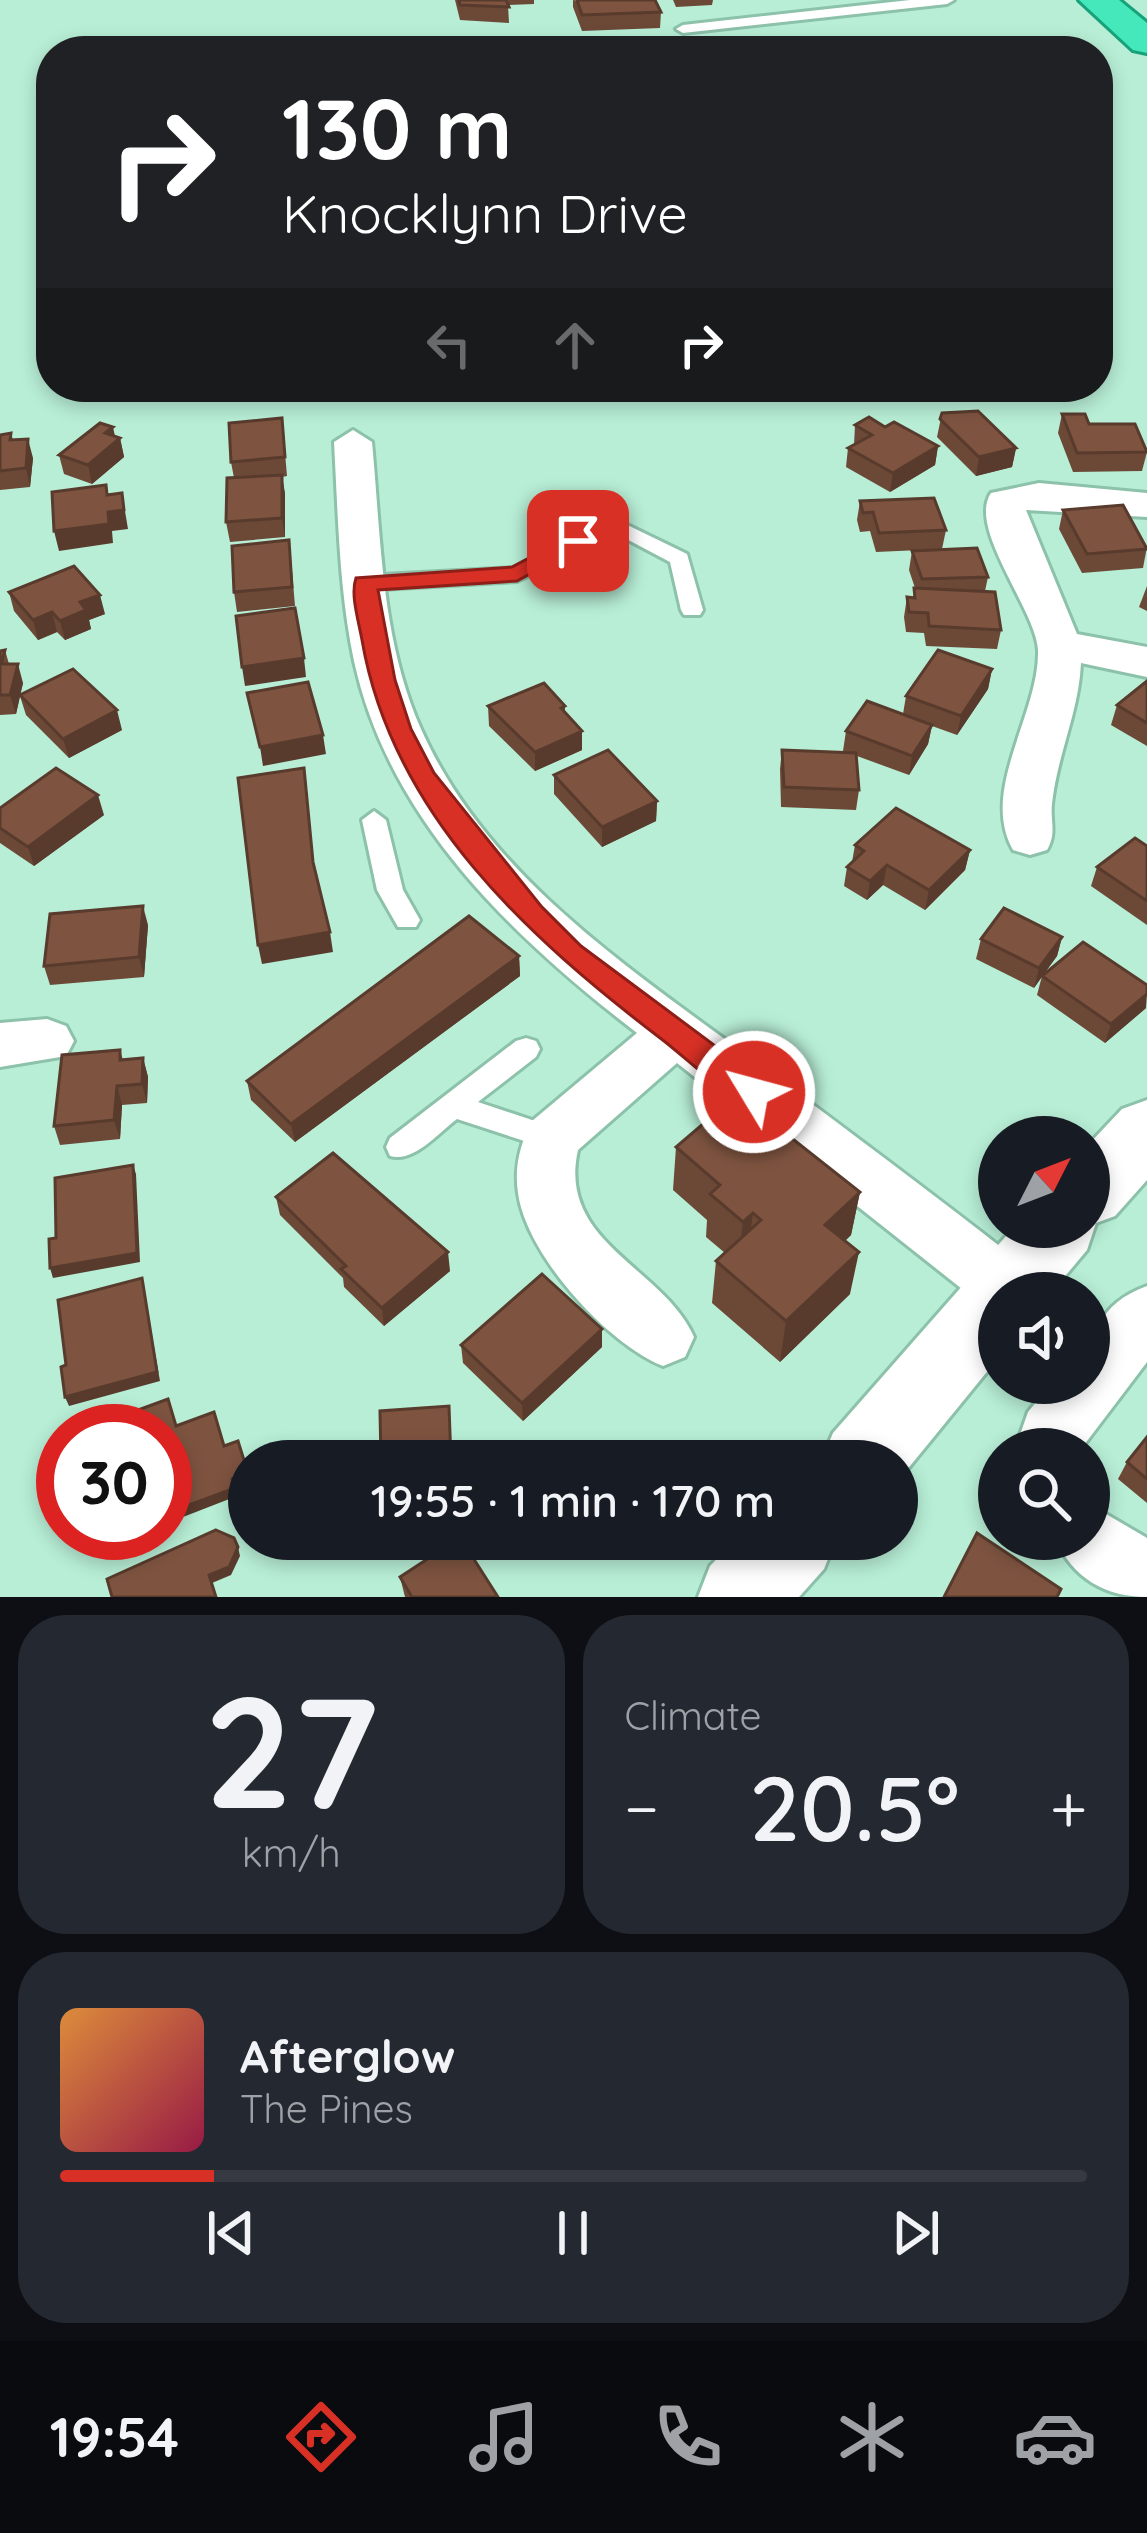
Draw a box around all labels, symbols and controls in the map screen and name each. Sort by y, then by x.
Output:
text: 130 m [282,75,512,180]
icon: right [84,84,240,240]
text: Knocklynn Drive [282,179,688,247]
icon: left [416,312,482,378]
icon: ahead [542,312,608,378]
icon: right [668,312,734,378]
pin [527,490,629,592]
icon: arrive [545,508,611,574]
position arrow [691,1029,817,1155]
north arrow [978,1116,1110,1248]
map controls [978,1116,1110,1560]
button: sound [978,1272,1110,1404]
speed limit sign: 30 [36,1404,192,1560]
button: search [978,1428,1110,1560]
text: 19:55 · 1 min · 170 m [371,1472,775,1528]
text: 27 [204,1652,378,1847]
text: Climate [625,1691,762,1740]
text: 20.5° [749,1751,959,1864]
text: − [625,1766,659,1849]
text: + [1050,1766,1087,1849]
text: km/h [242,1828,341,1877]
text: Afterglow [240,2028,455,2084]
text: The Pines [240,2084,413,2133]
icon: previous [198,2200,264,2266]
icon: pause [540,2200,606,2266]
icon: next [883,2200,949,2266]
icon: directions [279,2395,363,2479]
icon: music [462,2395,546,2479]
icon: phone [646,2395,730,2479]
icon: climate [830,2395,914,2479]
icon: car [1013,2395,1097,2479]
text: 19:54 [50,2403,179,2471]

